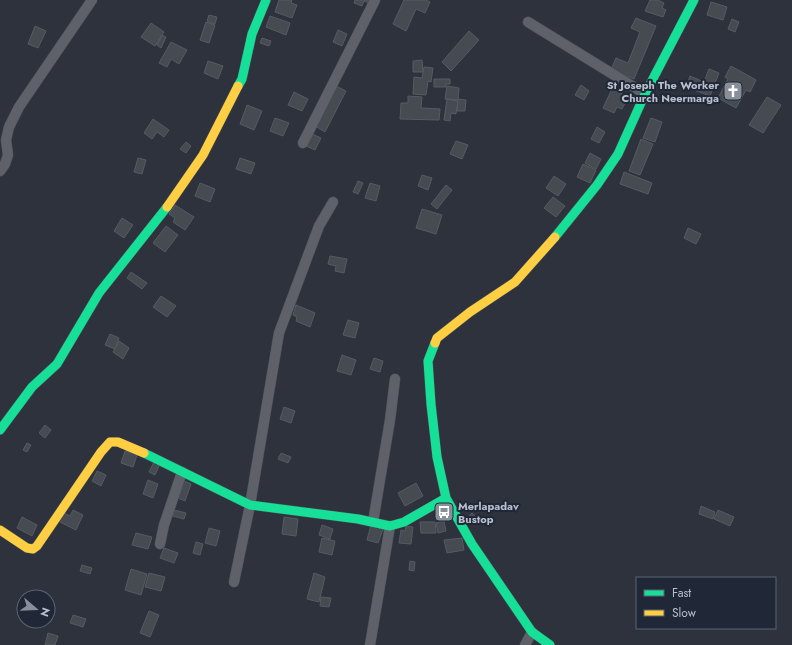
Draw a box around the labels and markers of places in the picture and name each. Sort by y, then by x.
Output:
place label: St Joseph The Worker Church Neermarga [607,77,719,106]
church icon: St Joseph The Worker Church Neermarga [722,80,744,102]
place label: Merlapadav Bustop [458,498,519,527]
bus stop icon: Merlapadav Bustop [433,501,455,523]

